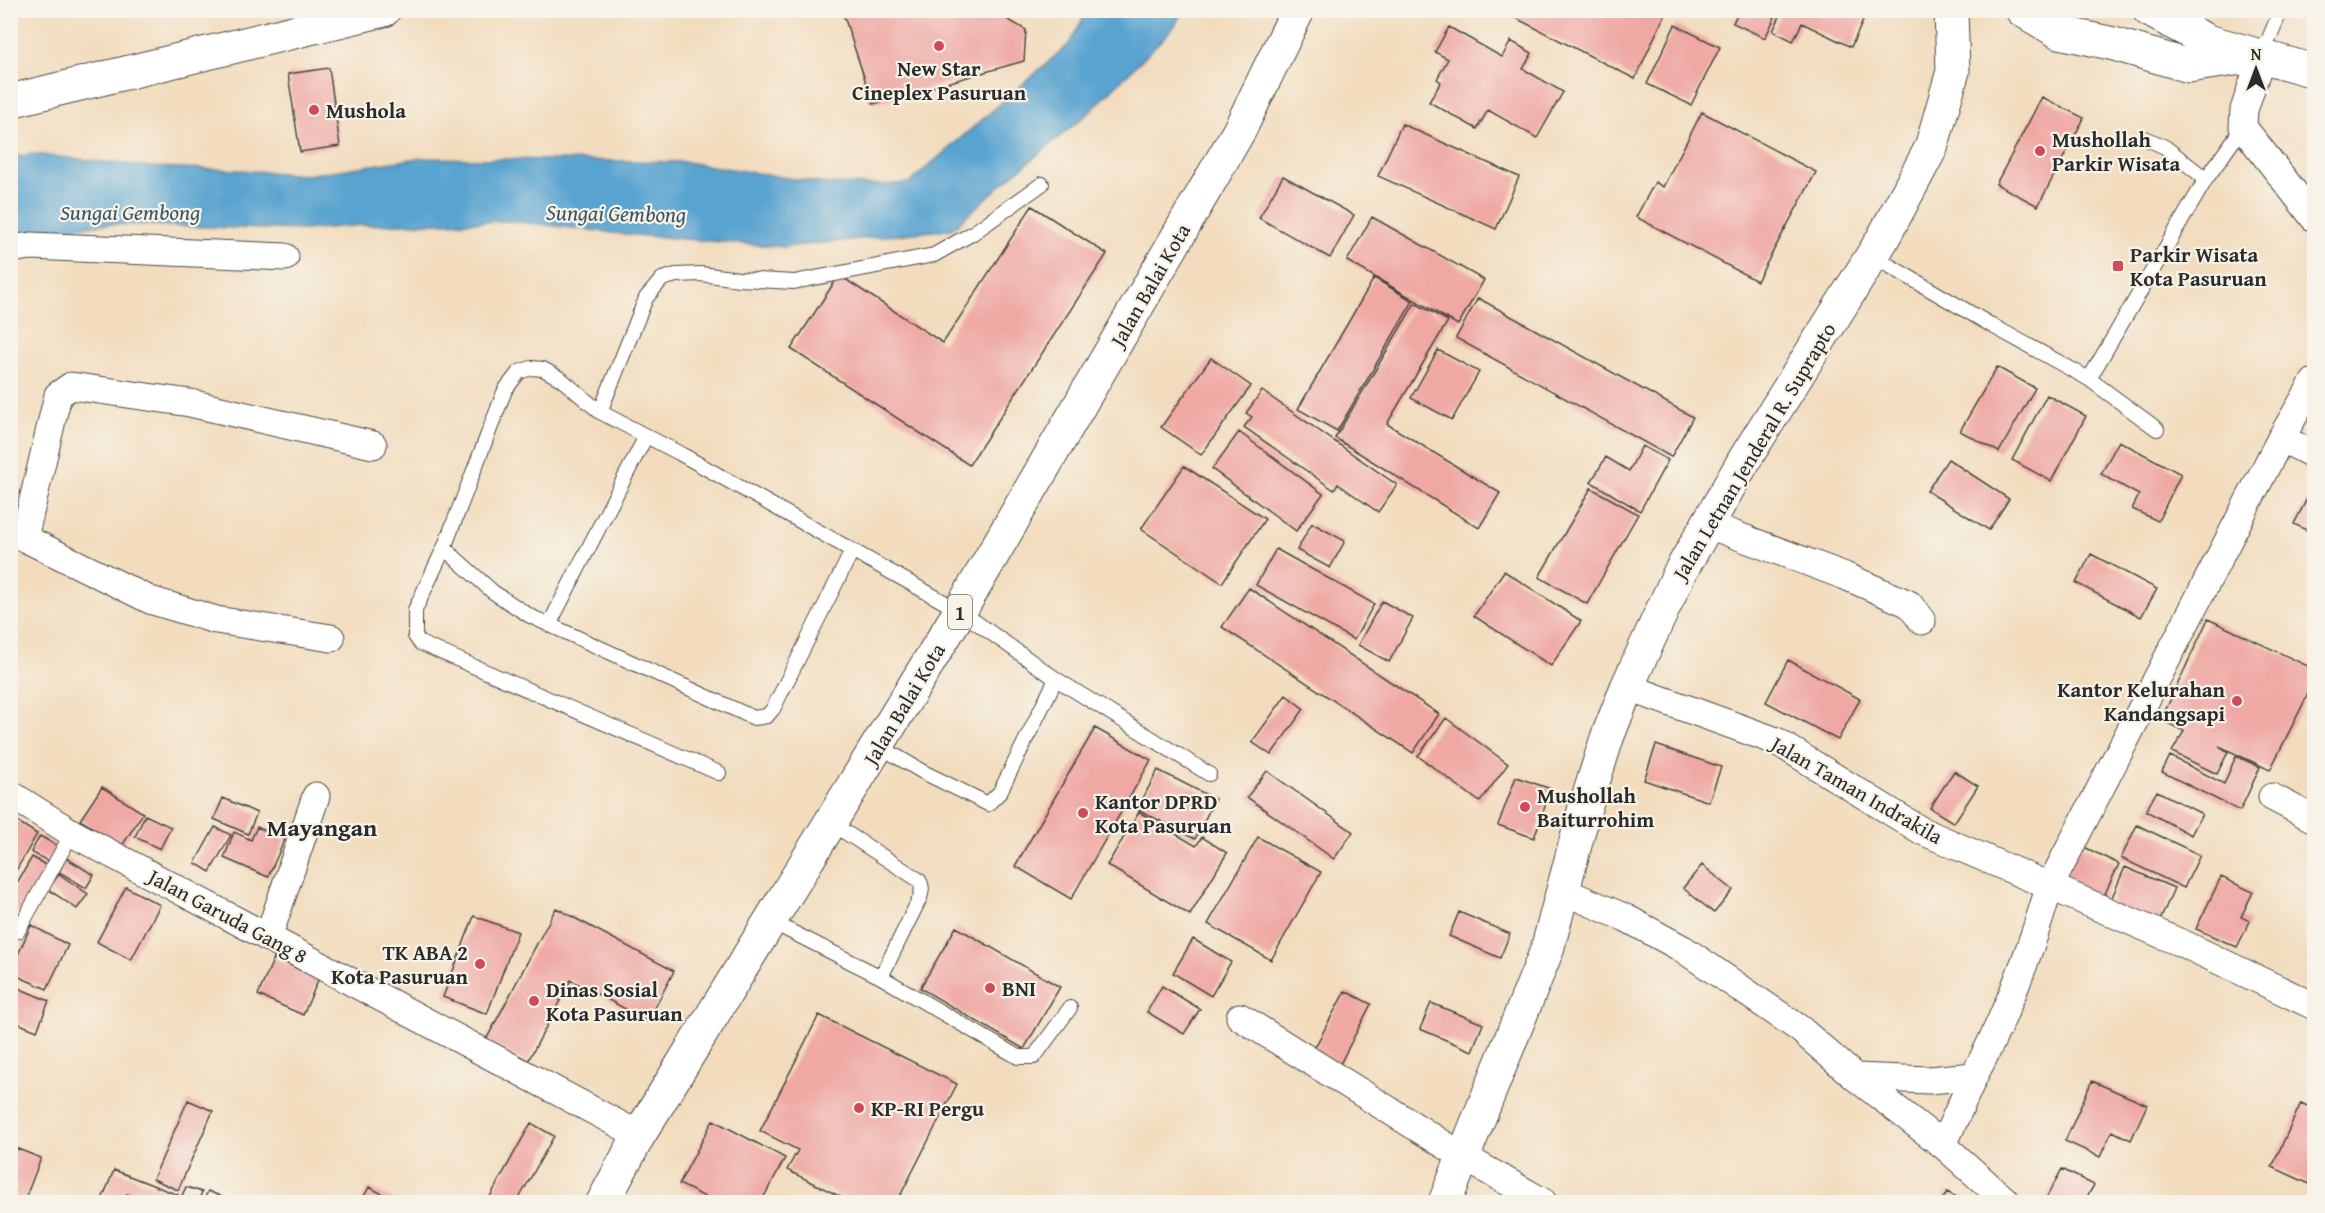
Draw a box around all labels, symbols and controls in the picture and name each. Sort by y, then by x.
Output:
marker: New Star Cineplex Pasuruan [932,39,946,53]
north arrow [2226,39,2286,99]
text: N [2251,42,2262,66]
place label: New Star Cineplex Pasuruan [852,53,1027,108]
place label: Mushola [326,95,406,126]
marker: Mushola [307,103,321,117]
place label: Mushollah Parkir Wisata [2052,124,2180,179]
marker: Mushollah Parkir Wisata [2033,144,2047,158]
water label: Sungai Gembong [60,196,200,228]
water label: Sungai Gembong [546,196,686,230]
street label: Jalan Balai Kota [1101,218,1198,355]
place label: Parkir Wisata Kota Pasuruan [2130,239,2267,294]
marker: Parkir Wisata Kota Pasuruan [2111,259,2125,273]
street label: Jalan Letnan Jenderal R. Suprapto [1663,316,1843,588]
road number: 1 [948,595,972,629]
street label: Jalan Balai Kota [854,637,953,773]
place label: Kantor Kelurahan Kandangsapi [2057,674,2226,729]
marker: Kantor Kelurahan Kandangsapi [2230,694,2244,708]
street label: Jalan Taman Indrakila [1763,727,1949,852]
place label: Mushollah Baiturrohim [1537,780,1654,835]
place label: Kantor DPRD Kota Pasuruan [1095,786,1232,841]
marker: Mushollah Baiturrohim [1518,800,1532,814]
marker: Kantor DPRD Kota Pasuruan [1076,806,1090,820]
district label: Mayangan [267,810,377,845]
street label: Jalan Garuda Gang 8 [140,860,313,971]
place label: TK ABA 2 Kota Pasuruan [331,937,469,992]
marker: TK ABA 2 Kota Pasuruan [473,957,487,971]
place label: BNI [1002,973,1036,1004]
place label: Dinas Sosial Kota Pasuruan [546,974,683,1029]
marker: BNI [983,981,997,995]
marker: Dinas Sosial Kota Pasuruan [527,994,541,1008]
place label: KP-RI Pergu [871,1093,984,1124]
marker: KP-RI Pergu [852,1101,866,1115]

